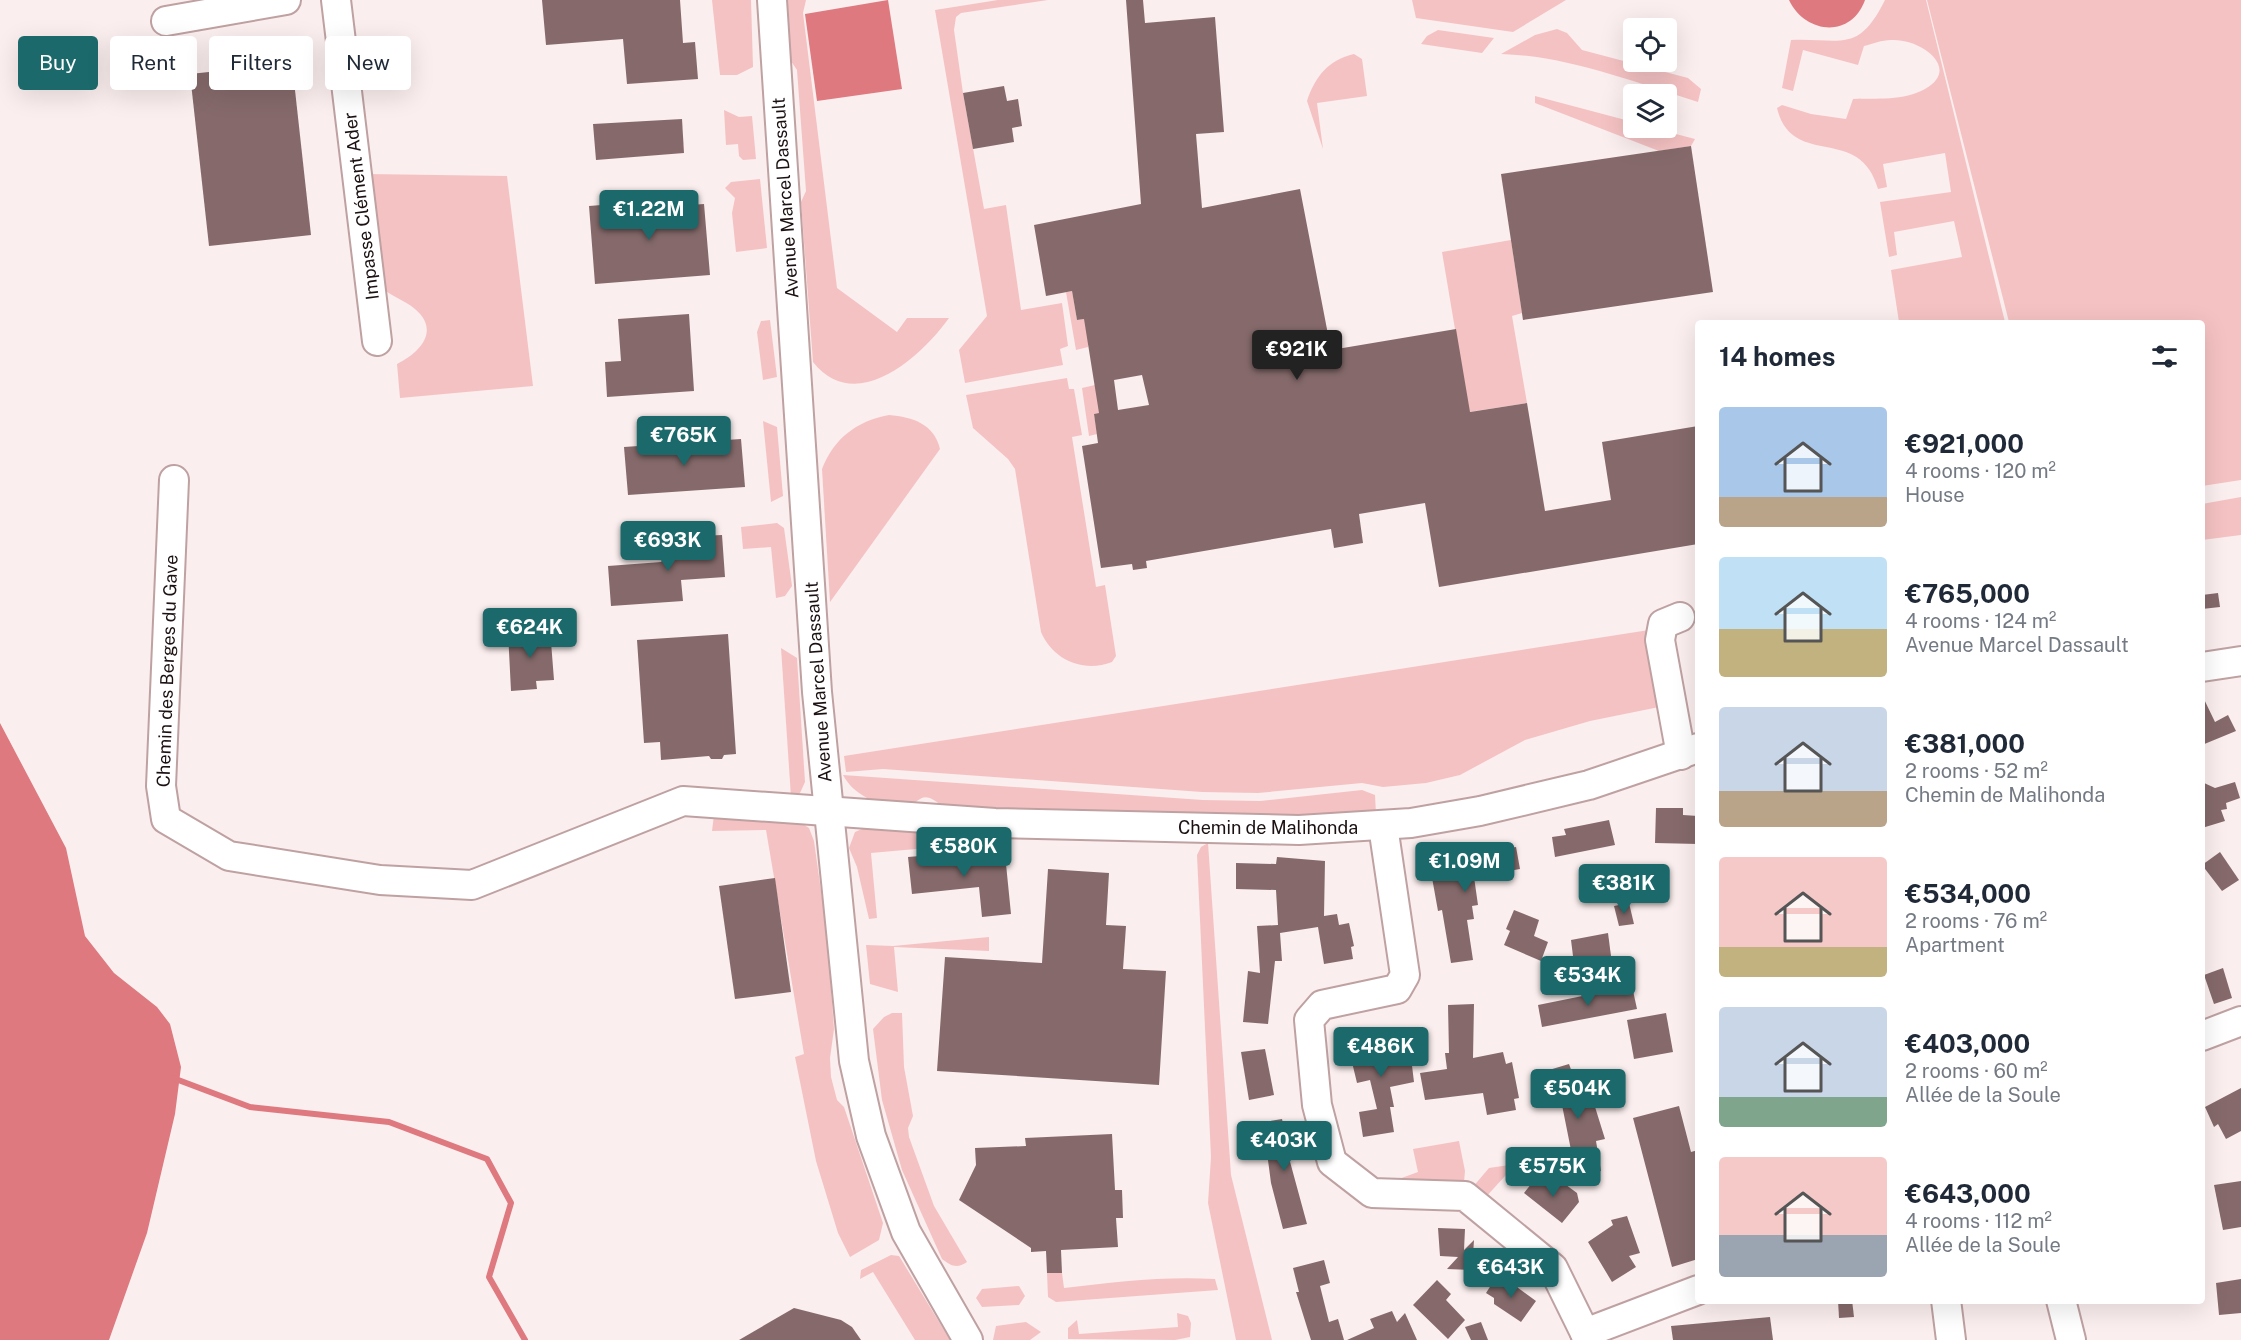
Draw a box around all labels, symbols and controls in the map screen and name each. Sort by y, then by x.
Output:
map controls [1623,18,1677,138]
button: locate [1623,18,1677,72]
chip: Buy [18,36,98,90]
chip: Rent [110,36,197,90]
chip: Filters [209,36,313,90]
chip: New [325,36,411,90]
button: layers [1623,84,1677,138]
street label: Avenue Marcel Dassault [768,97,802,299]
street label: Impasse Clément Ader [339,111,383,301]
pin: €1.22M [600,190,698,241]
text: €1.22M [613,197,685,221]
pin: €921K [1255,330,1339,381]
text: €921K [1266,337,1328,361]
icon: filters [2148,340,2181,373]
text: 14 homes [1719,341,1835,372]
pin: €765K [642,416,726,467]
text: €765K [651,423,717,447]
text: €921,000 [1905,428,2024,459]
icon: home [1767,431,1839,503]
text: 4 rooms · 120 m² [1905,459,2056,483]
text: House [1905,483,1965,507]
pin: €693K [626,521,710,572]
text: €693K [635,528,701,552]
street label: Chemin des Berges du Gave [152,554,182,788]
text: €765,000 [1905,578,2030,609]
street label: Avenue Marcel Dassault [801,581,835,783]
icon: home [1767,581,1839,653]
pin: €624K [488,608,572,659]
text: 4 rooms · 124 m² [1905,609,2056,633]
text: €624K [497,615,563,639]
text: Avenue Marcel Dassault [1905,633,2129,657]
text: €381,000 [1905,728,2025,759]
icon: home [1767,731,1839,803]
text: 2 rooms · 52 m² [1905,759,2048,783]
text: Chemin de Malihonda [1905,783,2105,807]
street label: Chemin de Malihonda [1178,817,1358,838]
pin: €580K [922,827,1006,878]
text: €580K [930,834,998,858]
pin: €1.09M [1416,842,1514,893]
text: €1.09M [1429,849,1501,873]
pin: €381K [1582,864,1666,915]
text: €381K [1593,871,1655,895]
text: €534,000 [1905,878,2031,909]
icon: home [1767,881,1839,953]
text: 2 rooms · 76 m² [1905,909,2047,933]
text: Apartment [1905,933,2005,957]
pin: €534K [1546,956,1630,1007]
text: €534K [1554,963,1622,987]
pin: €486K [1339,1027,1423,1078]
text: €403,000 [1905,1028,2030,1059]
icon: home [1767,1031,1839,1103]
text: €486K [1347,1034,1415,1058]
text: 2 rooms · 60 m² [1905,1059,2048,1083]
pin: €504K [1536,1069,1620,1120]
text: €504K [1545,1076,1611,1100]
text: Allée de la Soule [1905,1083,2061,1107]
pin: €403K [1242,1121,1326,1172]
text: €403K [1251,1128,1317,1152]
pin: €575K [1511,1147,1595,1198]
text: €575K [1520,1154,1586,1178]
text: €643,000 [1905,1178,2031,1209]
icon: home [1767,1181,1839,1253]
text: 4 rooms · 112 m² [1905,1209,2052,1233]
text: Allée de la Soule [1905,1233,2061,1257]
pin: €643K [1469,1248,1553,1299]
text: €643K [1478,1255,1544,1279]

